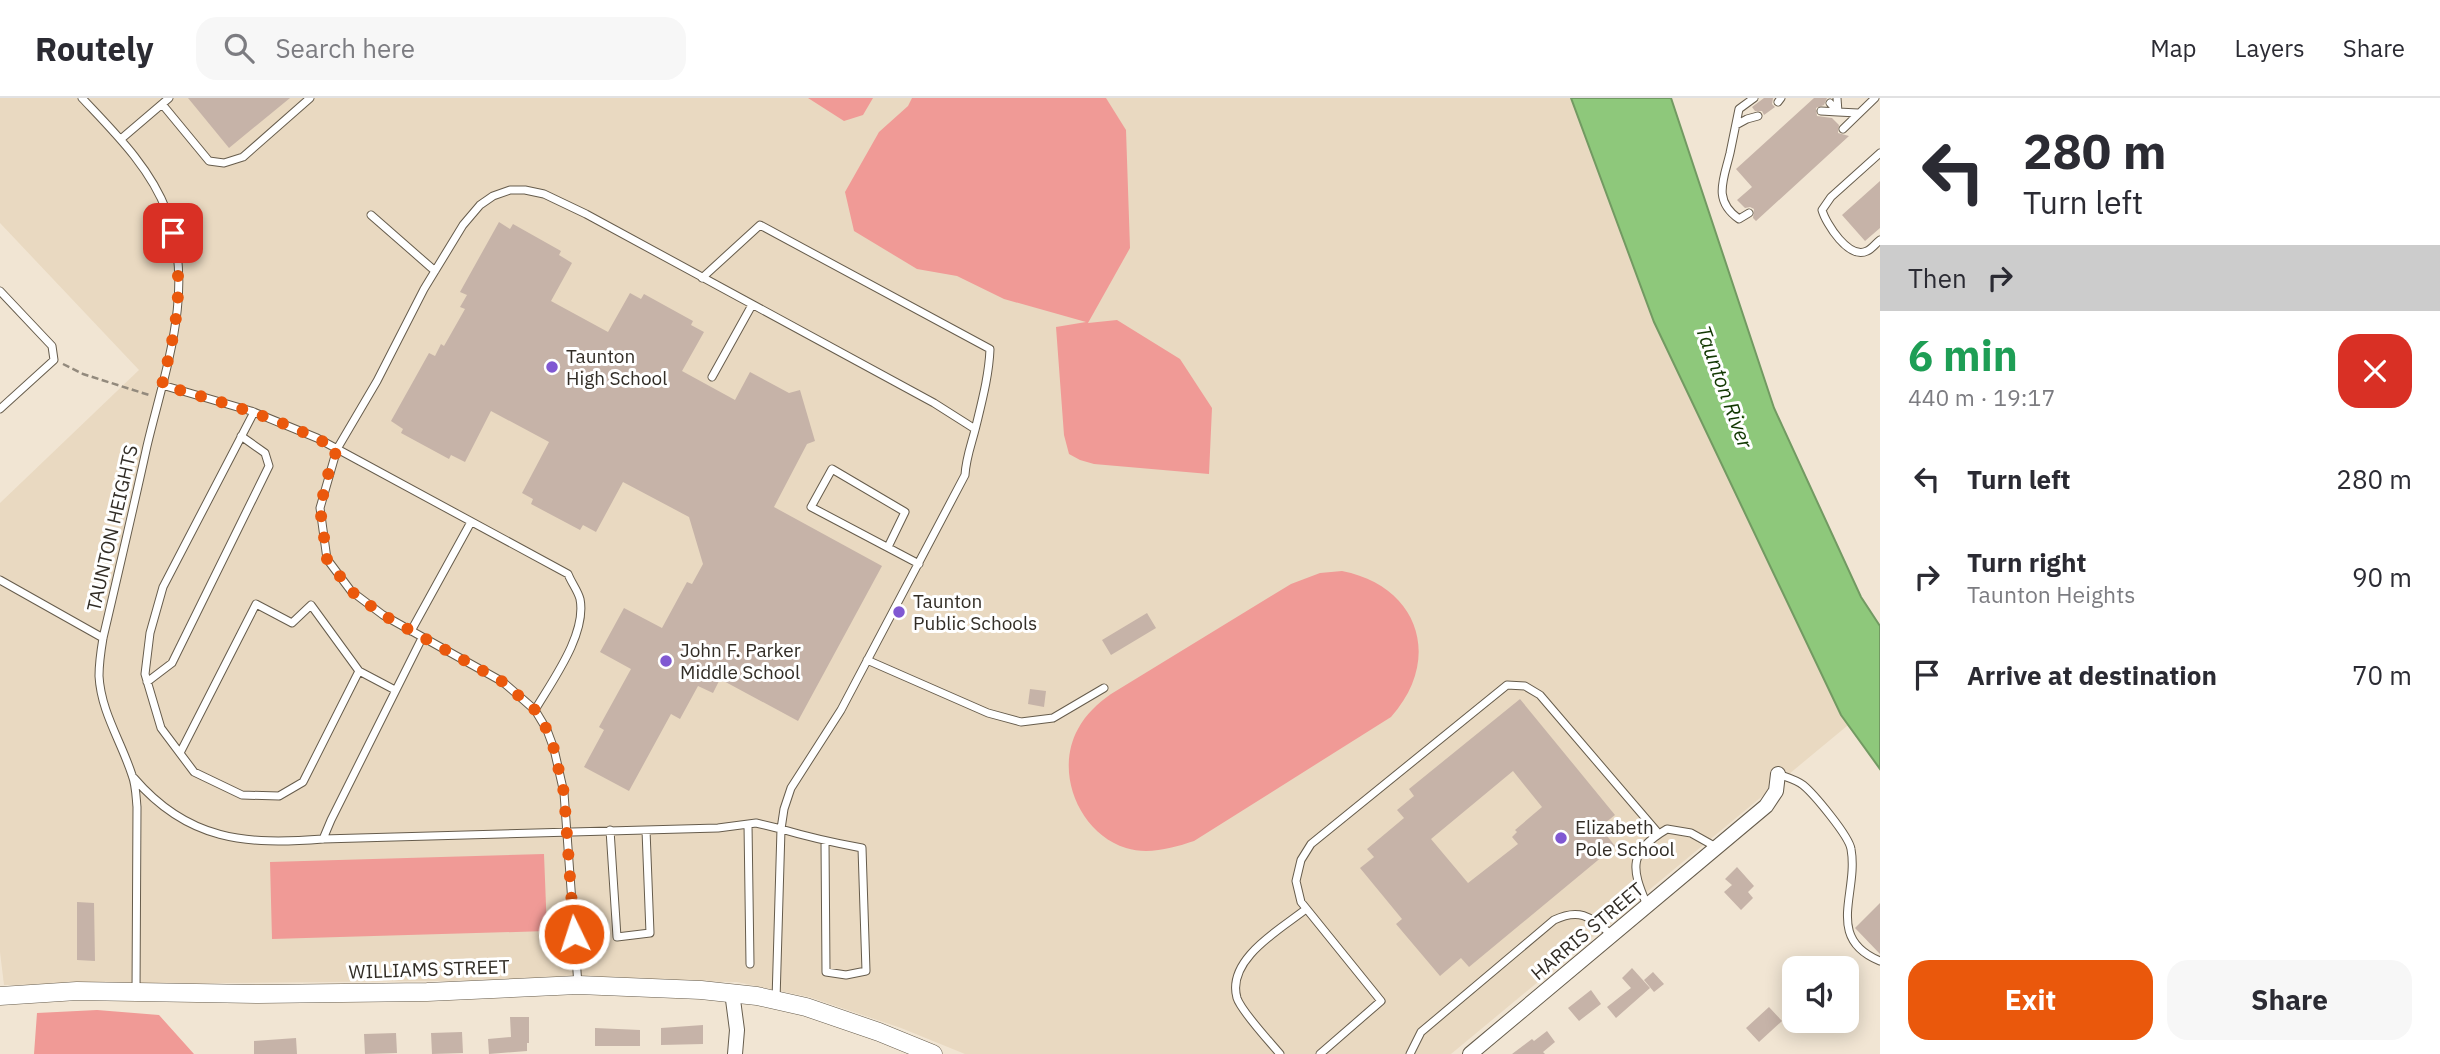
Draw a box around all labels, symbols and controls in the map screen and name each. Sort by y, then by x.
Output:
search box [196,17,686,80]
text: Routely [35,27,154,70]
icon: search [220,29,258,67]
text: Search here [276,31,415,65]
text: Map [2150,32,2197,64]
text: Layers [2235,32,2305,64]
text: Share [2343,32,2405,64]
text: 280 m [2023,119,2167,182]
icon: left [1908,126,1999,217]
text: Turn left [2023,181,2143,223]
pin [143,203,203,263]
icon: arrive [154,214,192,252]
icon: right [1981,259,2019,297]
text: Then [1908,261,1967,295]
water label: Taunton River [1690,322,1760,453]
text: 6 min [1908,328,2018,383]
button: close [2338,334,2412,408]
place label: Taunton High School [566,344,667,390]
marker: Taunton High School [544,359,560,375]
text: 440 m · 19:17 [1908,382,2055,412]
street label: TAUNTON HEIGHTS [81,442,143,614]
icon: left [1908,460,1946,498]
text: Turn left [1967,462,2070,496]
text: 280 m [2336,462,2412,496]
text: Turn right [1967,545,2086,579]
icon: right [1908,558,1946,596]
text: 90 m [2352,560,2412,594]
text: Taunton Heights [1967,579,2135,609]
place label: Taunton Public Schools [913,589,1037,635]
marker: Taunton Public Schools [891,604,907,620]
place label: John F. Parker Middle School [680,638,801,684]
marker: John F. Parker Middle School [658,653,674,669]
icon: arrive [1908,656,1946,694]
text: Arrive at destination [1967,658,2217,692]
text: 70 m [2352,658,2412,692]
place label: Elizabeth Pole School [1575,815,1675,861]
marker: Elizabeth Pole School [1553,830,1569,846]
street label: HARRIS STREET [1526,877,1648,985]
position arrow [537,897,611,971]
street label: WILLIAMS STREET [348,954,510,984]
map controls [1782,956,1859,1033]
button: sound [1782,956,1859,1033]
button: Exit [1908,960,2153,1040]
button: Share [2167,960,2412,1040]

